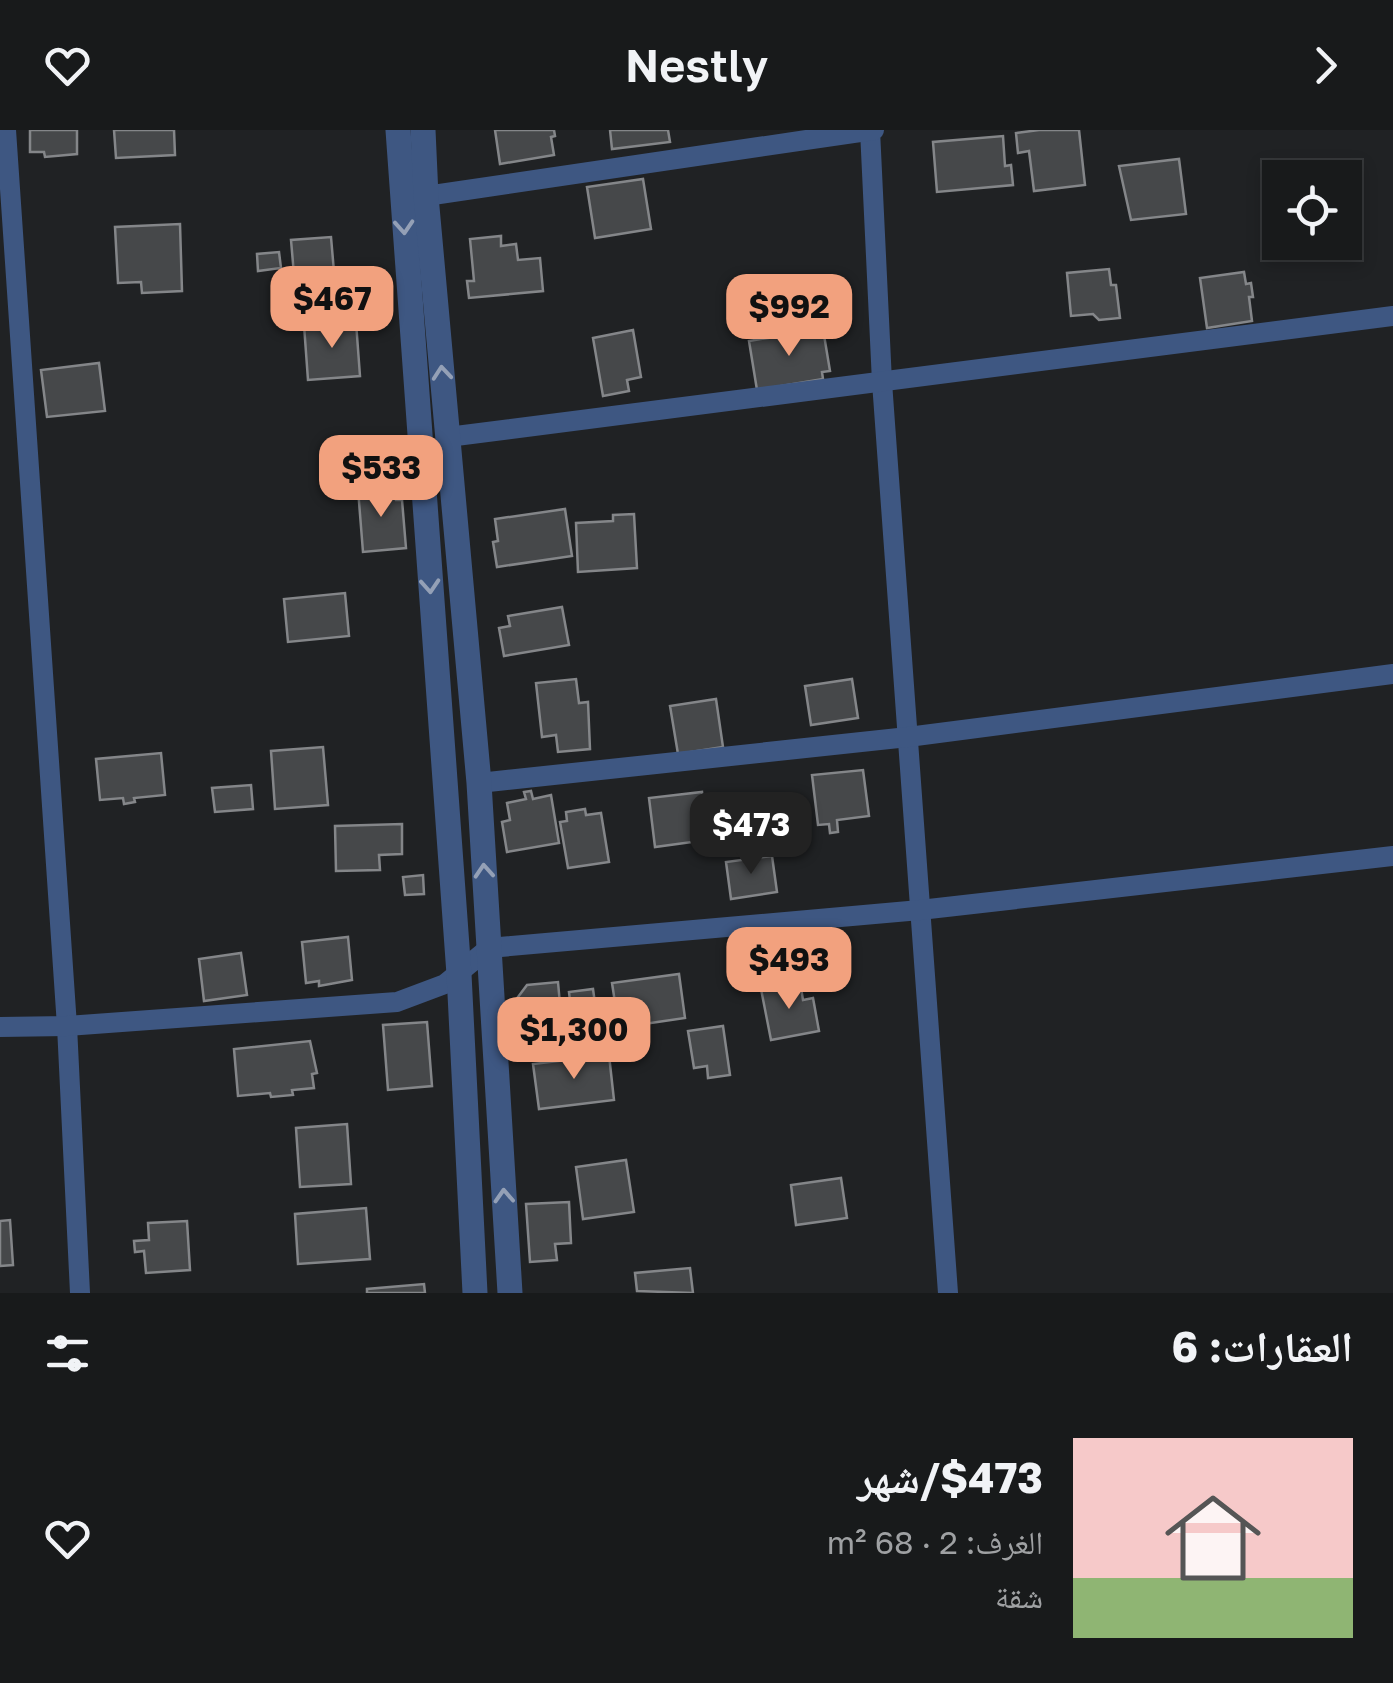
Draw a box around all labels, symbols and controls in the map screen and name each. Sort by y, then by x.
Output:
icon: heart [40,38,95,93]
text: Nestly [625,38,768,92]
icon: forward [1298,38,1353,93]
map controls [1262,160,1362,260]
button: locate [1262,160,1362,260]
one-way arrow [393,220,414,236]
pin: $467 [273,266,391,351]
pin: $992 [730,274,848,359]
text: $467 [292,279,372,317]
text: $992 [748,287,830,325]
one-way arrow [432,365,454,381]
pin: $533 [322,435,440,520]
text: $533 [341,448,421,486]
one-way arrow [419,579,440,595]
pin: $473 [692,792,810,877]
text: $473 [712,805,790,843]
one-way arrow [474,863,496,879]
pin: $493 [730,927,848,1012]
text: $493 [748,940,830,978]
pin: $1,300 [493,997,655,1082]
text: $1,300 [519,1010,629,1048]
one-way arrow [494,1187,515,1203]
text: العقارات: 6 [1172,1321,1353,1371]
icon: filters [40,1326,95,1381]
text: $473/شهر [857,1452,1043,1502]
icon: home [1153,1478,1273,1598]
icon: heart [40,1511,95,1566]
text: الغرف: 2 · 68 m² [827,1523,1043,1561]
text: شقة [995,1577,1043,1615]

